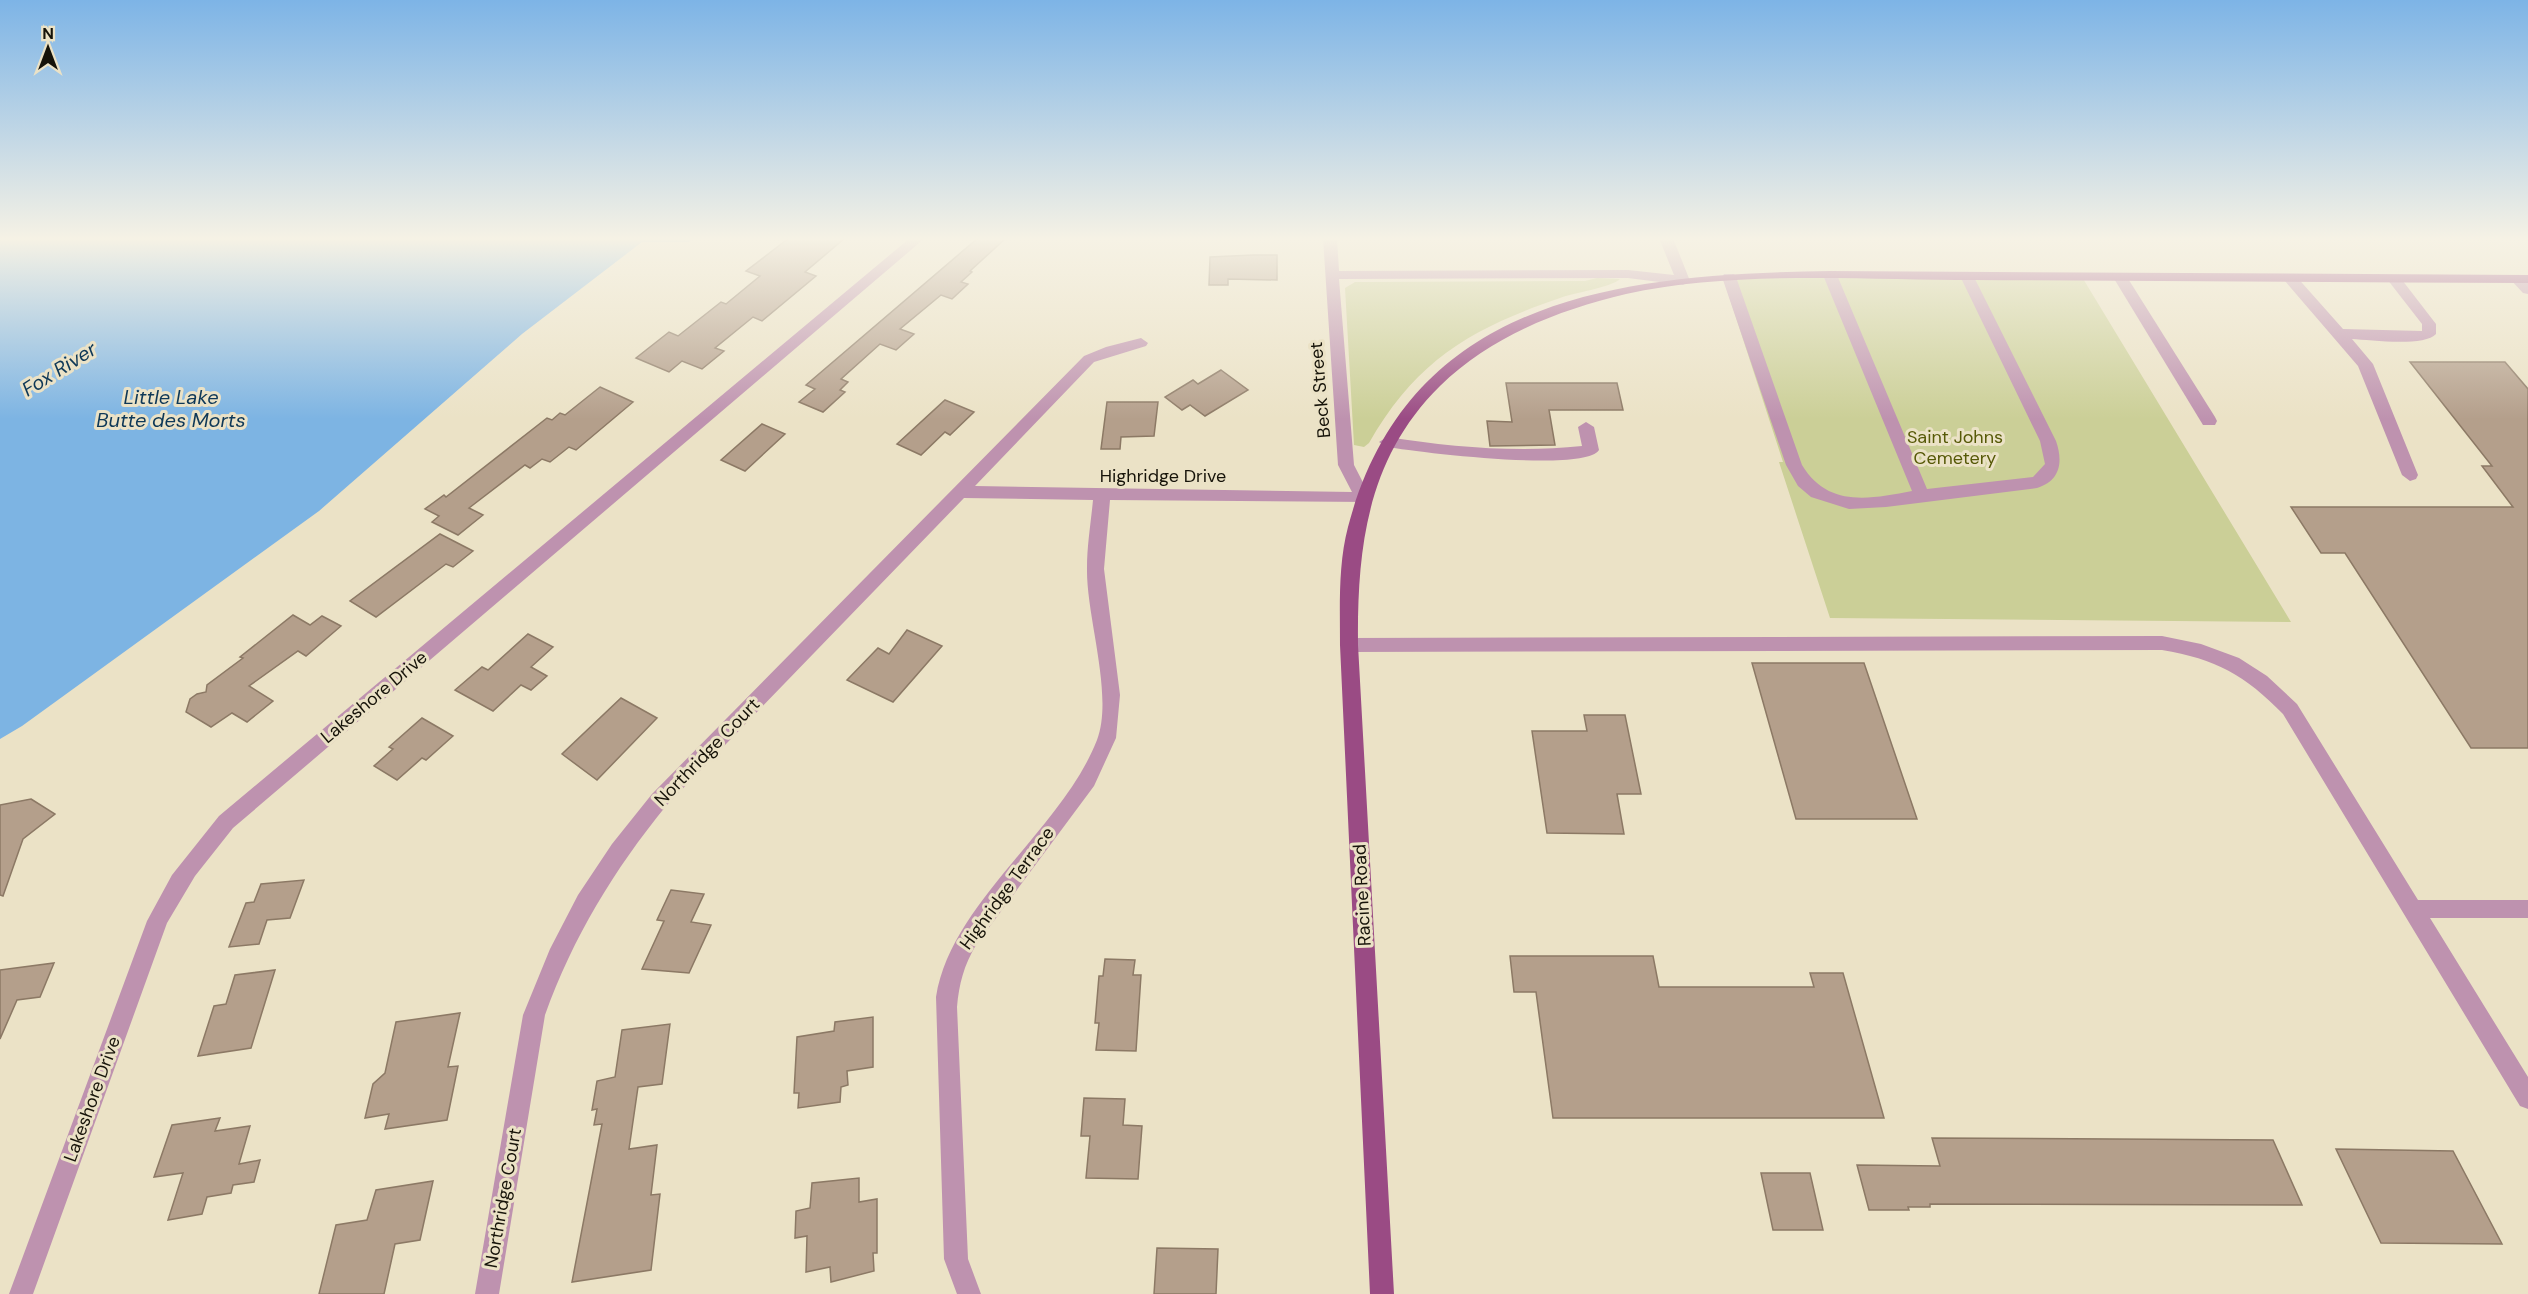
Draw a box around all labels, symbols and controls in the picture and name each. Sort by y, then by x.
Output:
north arrow [18,18,78,78]
text: N [42,23,54,44]
water label: Fox River [17,336,102,402]
street label: Beck Street [1304,341,1336,439]
water label: Little Lake Butte des Morts [96,384,246,433]
park label: Saint Johns Cemetery [1907,425,2003,470]
street label: Highridge Drive [1100,464,1226,488]
street label: Lakeshore Drive [316,645,432,749]
street label: Northridge Court [649,693,765,811]
street label: Highridge Terrace [954,822,1060,954]
street label: Racine Road [1347,843,1377,947]
street label: Lakeshore Drive [58,1033,126,1165]
street label: Northridge Court [479,1126,527,1270]

